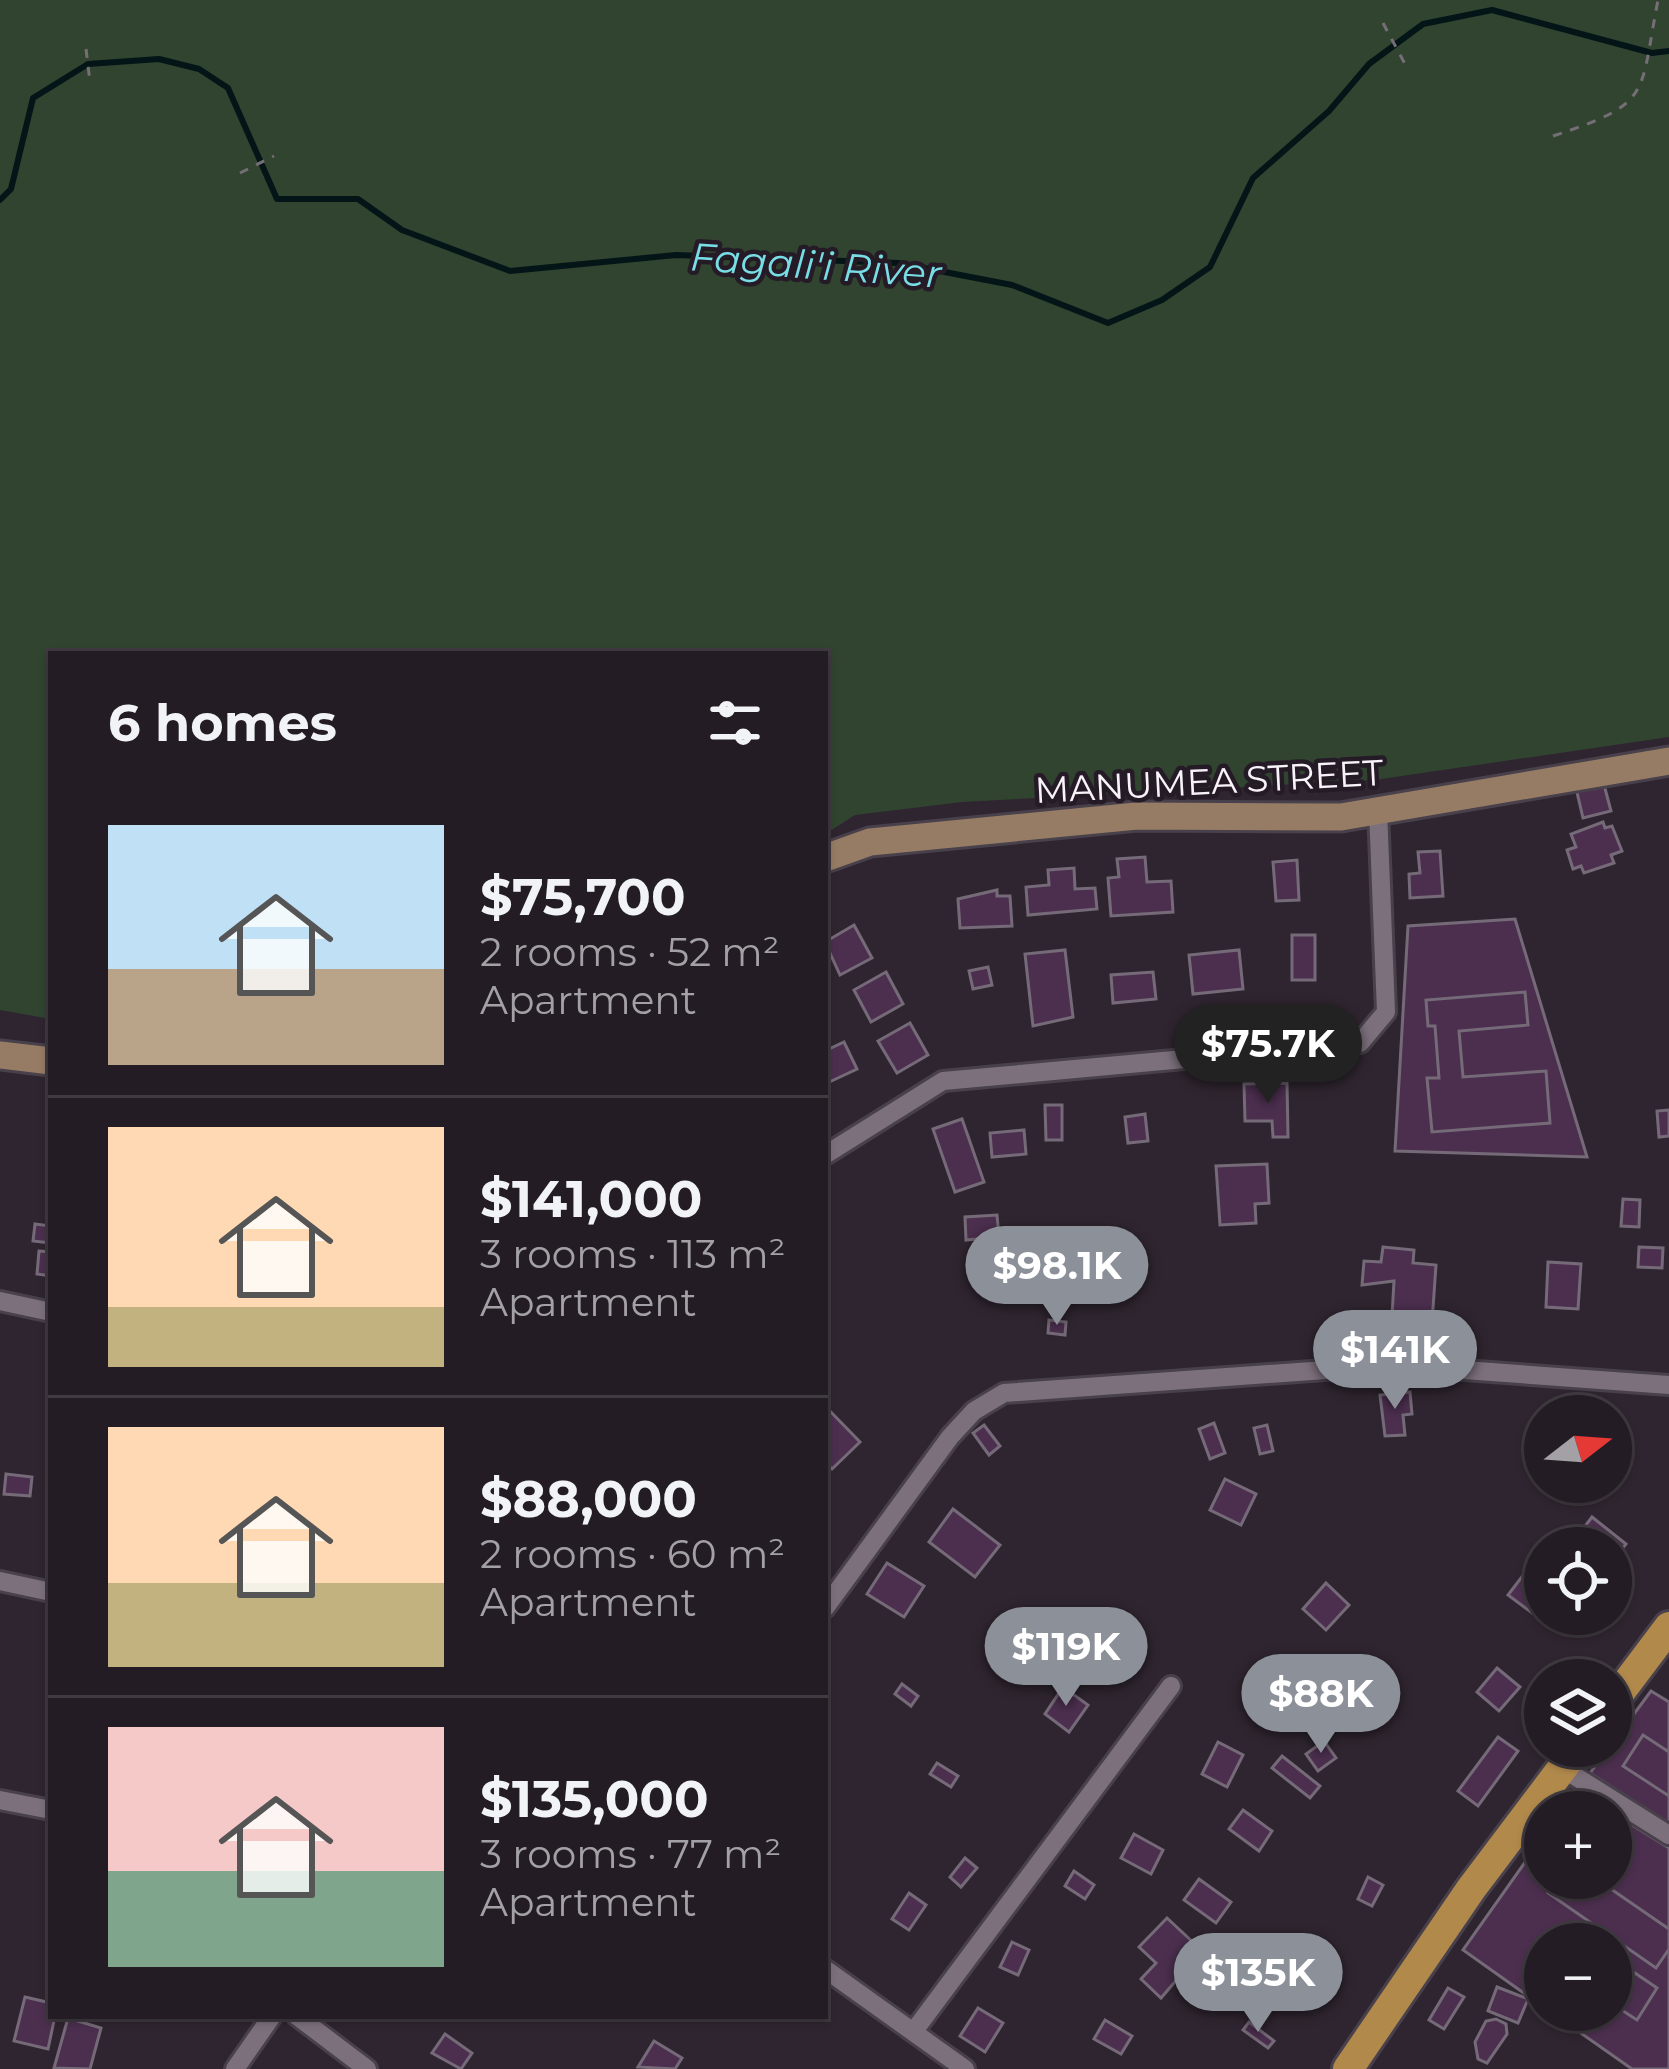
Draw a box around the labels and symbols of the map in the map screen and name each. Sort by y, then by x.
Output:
water label: Fagali'i River [689,232,945,298]
street label: MANUMEA STREET [1034,750,1385,812]
pin: $75.7K [1170,1004,1366,1106]
pin: $98.1K [959,1226,1155,1328]
pin: $141K [1311,1310,1479,1412]
north arrow [1524,1395,1632,1503]
pin: $119K [982,1607,1150,1709]
pin: $88K [1250,1654,1392,1756]
pin: $135K [1174,1933,1342,2035]

